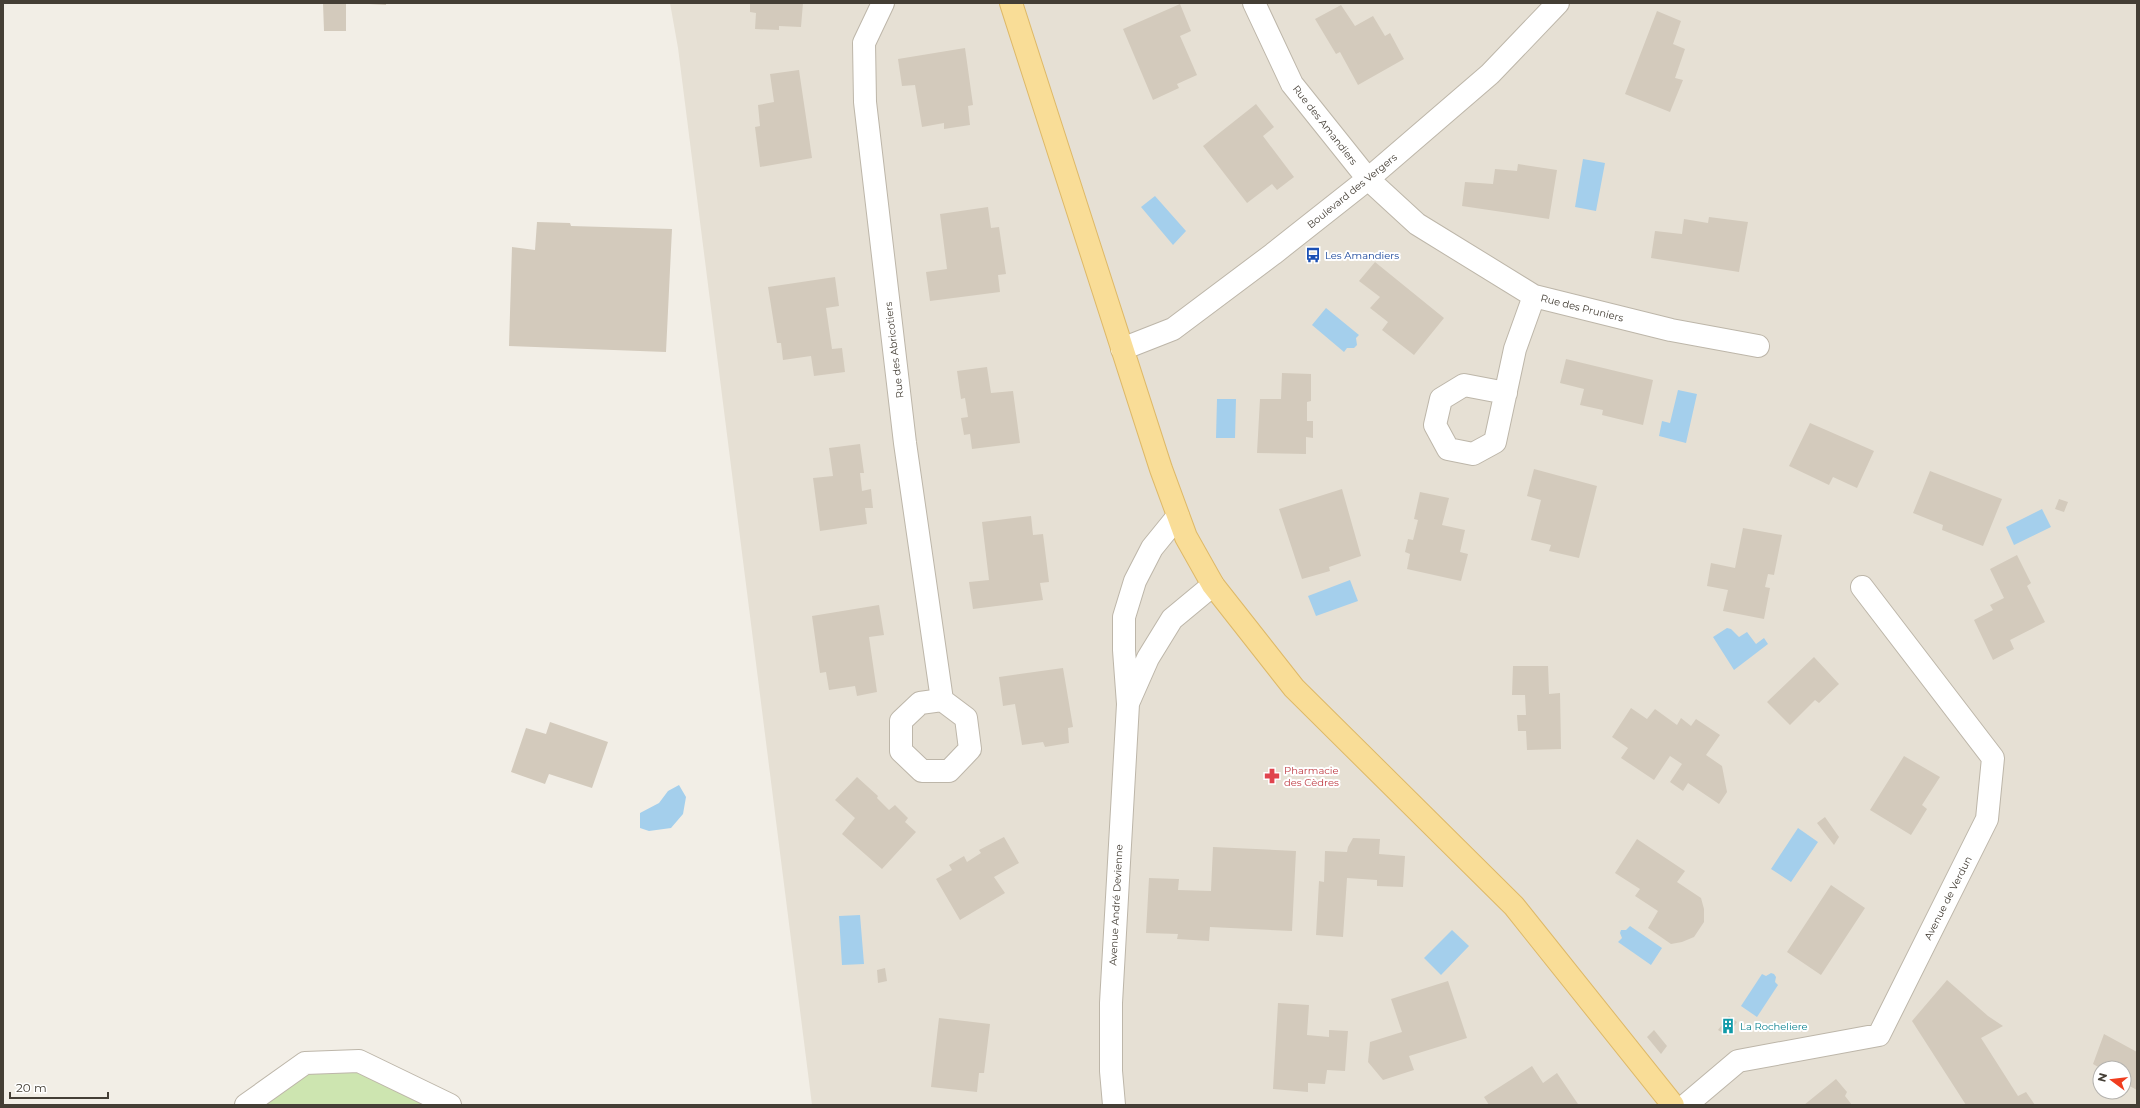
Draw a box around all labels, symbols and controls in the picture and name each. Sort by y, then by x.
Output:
street label: Rue des Amandiers [1290,82,1360,168]
street label: Boulevard des Vergers [1304,151,1400,231]
bus stop icon: Les Amandiers [1304,246,1322,264]
place label: Les Amandiers [1325,249,1399,262]
street label: Rue des Pruniers [1539,291,1625,325]
street label: Rue des Abricotiers [882,301,906,399]
place label: Pharmacie des Cèdres [1284,764,1339,789]
pharmacy icon: Pharmacie des Cèdres [1263,767,1281,785]
street label: Avenue André Devienne [1106,844,1126,966]
street label: Avenue de Verdun [1921,854,1975,942]
building icon: La Rocheliere [1719,1017,1737,1035]
place label: La Rocheliere [1740,1020,1808,1033]
north arrow [2092,1060,2132,1100]
text: N [2094,1071,2110,1084]
scale bar [10,1074,108,1100]
text: 20 m [16,1080,47,1095]

